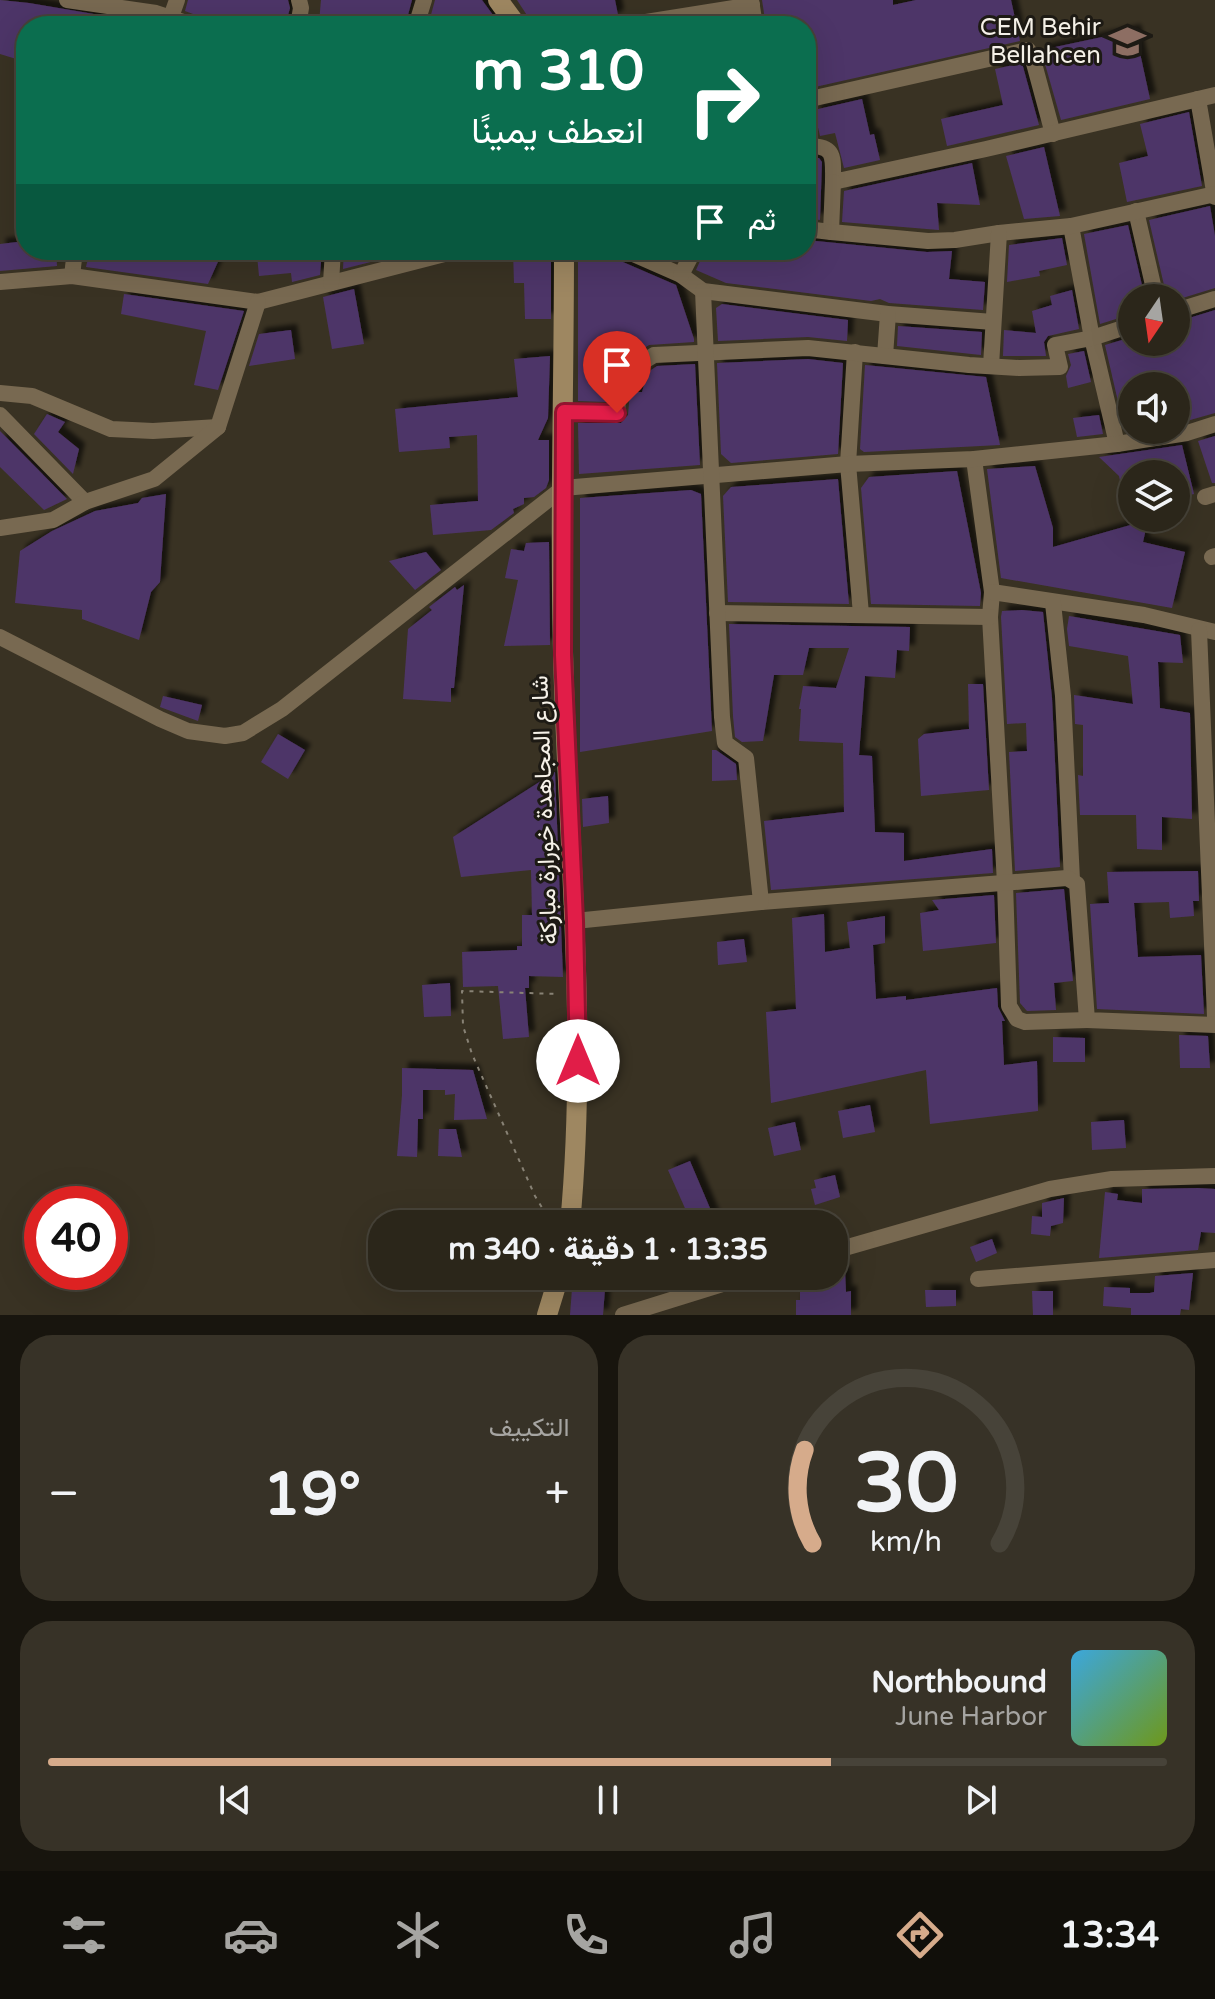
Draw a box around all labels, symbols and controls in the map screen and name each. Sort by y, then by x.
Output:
place label: CEM Behir Bellahcen [980,13,1102,70]
school or university icon: CEM Behir Bellahcen [1108,22,1146,60]
text: 310 m [473,38,644,105]
icon: right [672,48,776,152]
text: انعطف يمينًا [471,110,644,153]
icon: arrive [688,200,732,244]
text: ثم [748,202,776,239]
north arrow [1118,284,1190,356]
map controls [1118,284,1190,532]
pin [583,331,651,413]
icon: arrive [595,343,639,387]
button: sound [1118,372,1190,444]
button: layers [1118,460,1190,532]
street label: شارع المجاهدة خورارة مباركة [525,675,565,945]
position arrow [536,1019,620,1103]
speed limit sign: 40 [24,1186,128,1290]
text: 13:35 · 1 دقيقة · 340 m [448,1231,768,1268]
text: التكييف [489,1412,570,1443]
text: 30 [854,1434,958,1534]
text: 19° [263,1459,361,1531]
text: − [48,1468,79,1521]
text: + [545,1468,569,1521]
text: km/h [870,1525,942,1559]
text: Northbound [871,1664,1047,1701]
text: June Harbor [895,1701,1047,1732]
icon: previous [213,1778,257,1822]
icon: pause [586,1778,630,1822]
icon: next [959,1778,1003,1822]
icon: filters [56,1907,112,1963]
icon: car [223,1907,279,1963]
icon: climate [390,1907,446,1963]
icon: phone [558,1907,614,1963]
icon: music [725,1907,781,1963]
icon: directions [892,1907,948,1963]
text: 13:34 [1060,1914,1159,1957]

